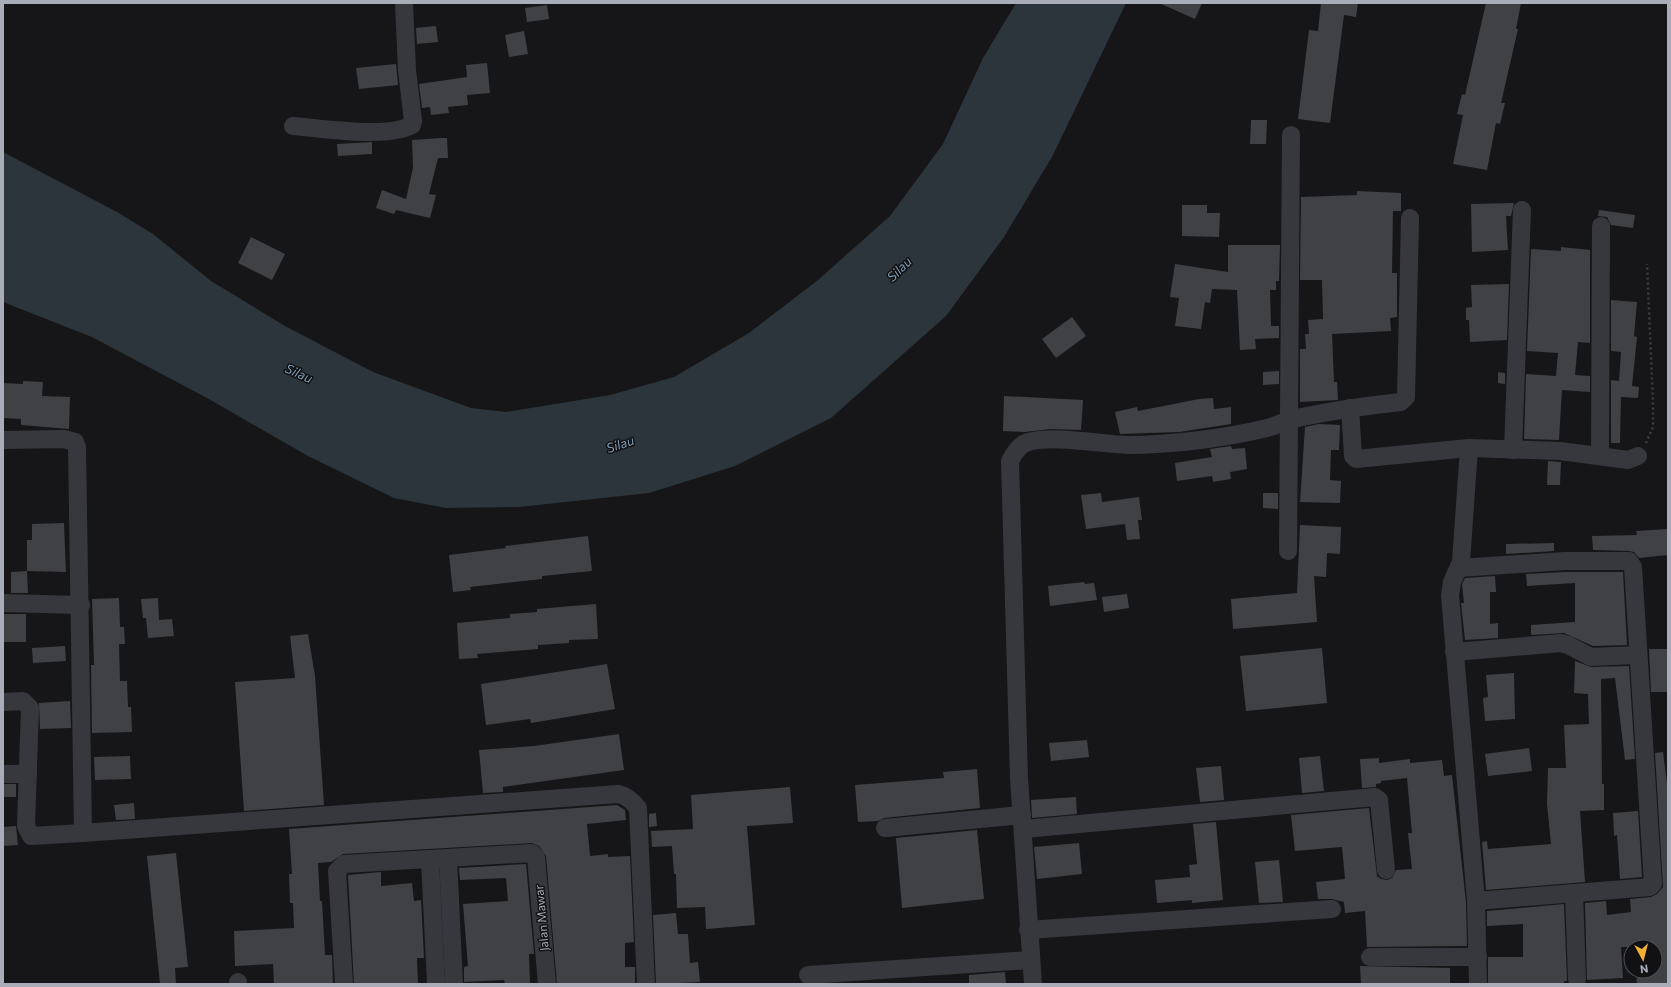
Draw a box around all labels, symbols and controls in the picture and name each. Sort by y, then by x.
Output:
water label: Silau [883,253,915,285]
water label: Silau [283,360,315,386]
water label: Silau [604,432,636,456]
street label: Jalan Mawar [531,884,552,952]
north arrow [1623,939,1663,979]
text: N [1639,962,1649,976]

